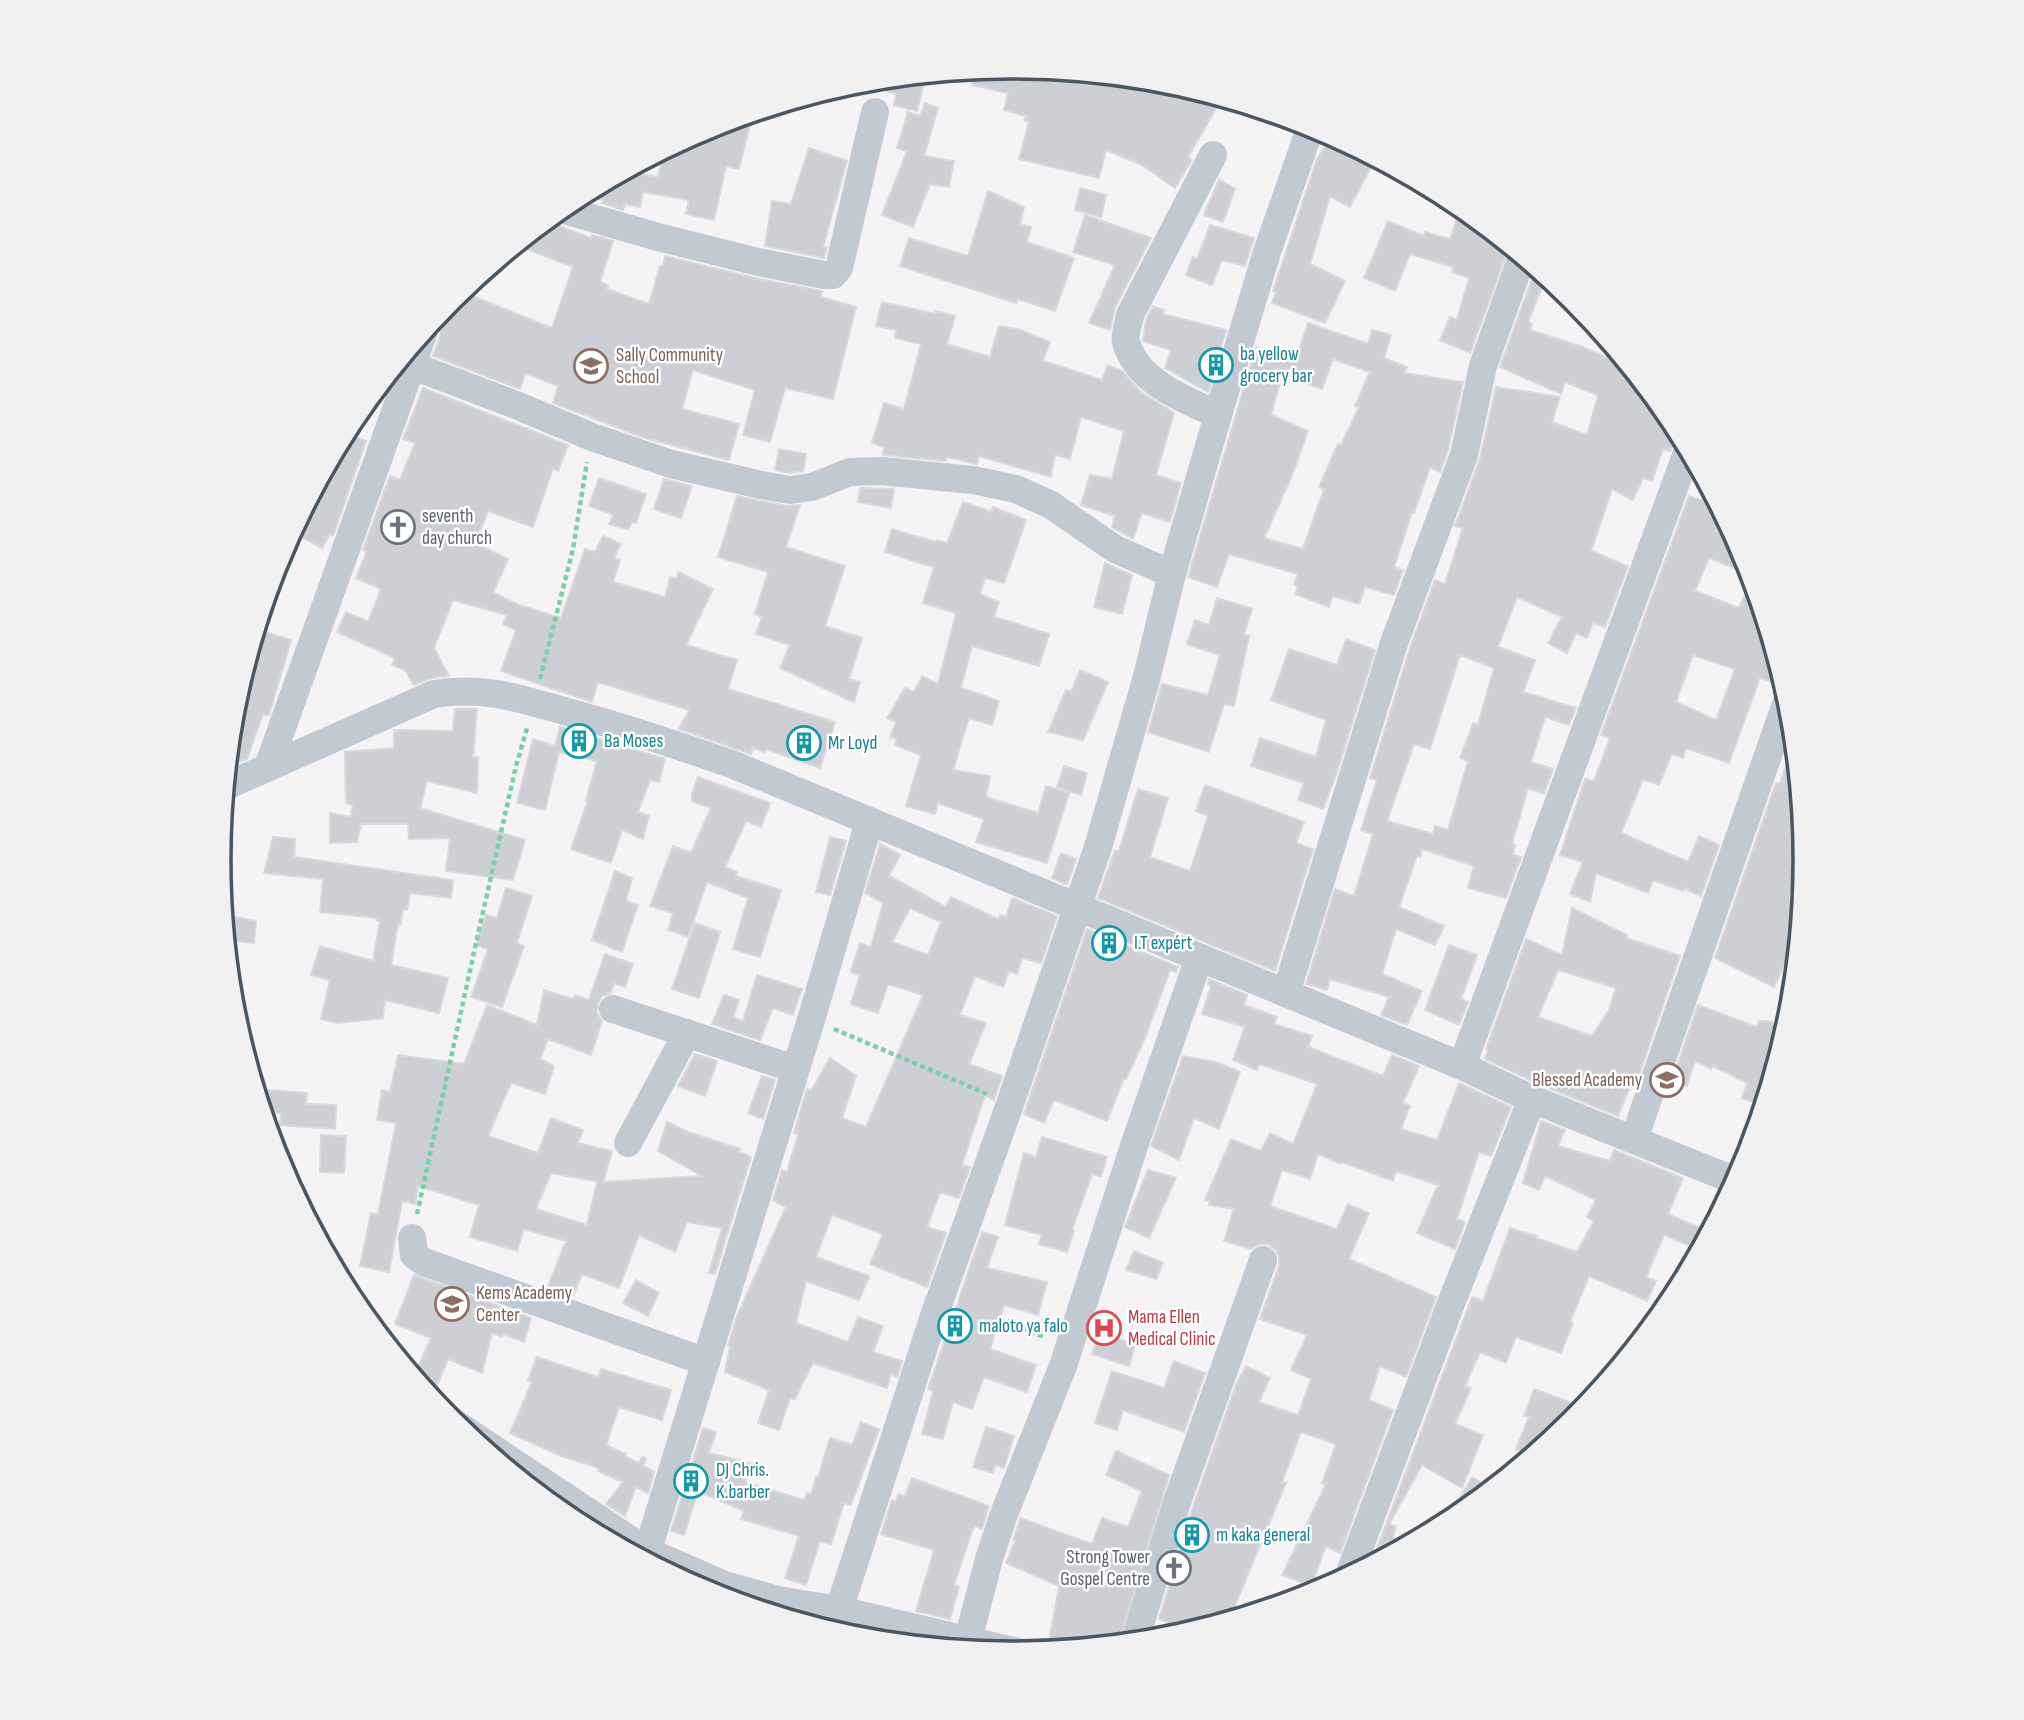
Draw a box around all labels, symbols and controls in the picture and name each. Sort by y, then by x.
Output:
place label: ba yellow grocery bar [1240,343,1313,388]
place label: Sally Community School [616,344,724,389]
building icon: ba yellow grocery bar [1197,346,1235,384]
school or university icon: Sally Community School [572,347,610,385]
place label: seventh day church [422,505,492,550]
church icon: seventh day church [379,508,417,546]
building icon: Ba Moses [560,722,598,760]
building icon: Mr Loyd [785,724,823,762]
place label: Ba Moses [604,730,663,753]
place label: Mr Loyd [828,732,877,755]
building icon: I.T expért [1090,924,1128,962]
place label: I.T expért [1134,932,1192,955]
school or university icon: Blessed Academy [1648,1061,1686,1099]
place label: Blessed Academy [1532,1069,1643,1092]
place label: Kems Academy Center [476,1282,573,1327]
school or university icon: Kems Academy Center [433,1285,471,1323]
place label: Mama Ellen Medical Clinic [1128,1306,1216,1351]
building icon: maloto ya falo [936,1307,974,1345]
hospital icon: Mama Ellen Medical Clinic [1085,1309,1123,1347]
place label: maloto ya falo [979,1315,1068,1338]
place label: DJ Chris. K.barber [716,1459,771,1504]
building icon: DJ Chris. K.barber [672,1462,710,1500]
building icon: m kaka general [1173,1516,1211,1554]
place label: m kaka general [1216,1524,1310,1547]
place label: Strong Tower Gospel Centre [1060,1546,1151,1591]
church icon: Strong Tower Gospel Centre [1155,1549,1193,1587]

